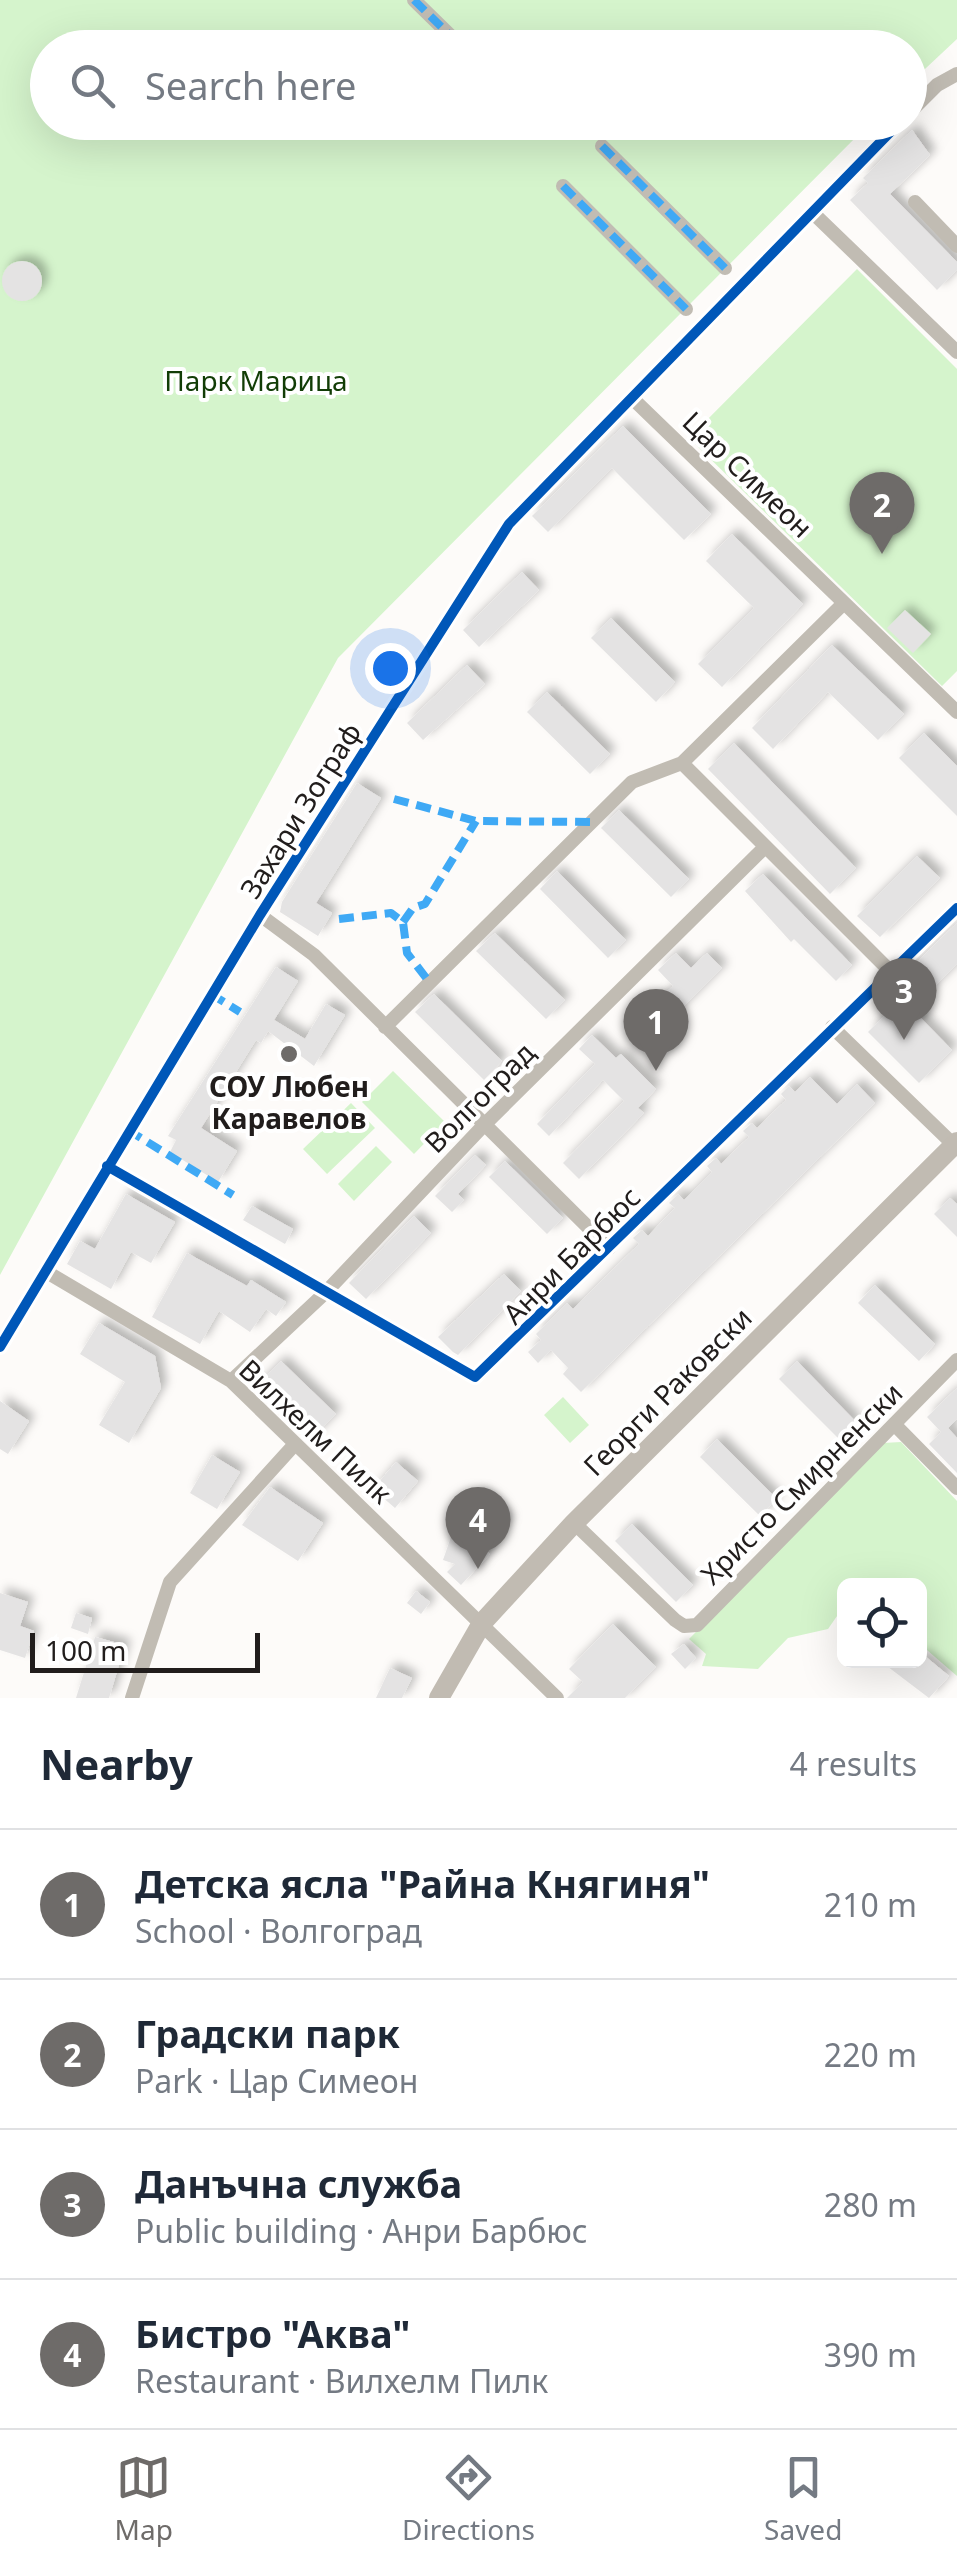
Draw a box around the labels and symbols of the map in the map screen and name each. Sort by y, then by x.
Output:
park label: Парк Марица [164,361,348,399]
street label: Цар Симеон [675,402,821,546]
pin: 2 [850,472,914,554]
your location [365,643,416,694]
street label: Захари Зограф [231,715,369,905]
pin: 3 [872,958,936,1040]
pin: 1 [624,988,688,1071]
street label: Волгоград [415,1033,543,1161]
marker: СОУ Любен Каравелов [278,1043,300,1065]
place label: СОУ Любен Каравелов [209,1067,369,1137]
street label: Анри Барбюс [494,1178,648,1332]
street label: Георги Раковски [574,1298,760,1484]
street label: Вилхелм Пилк [232,1350,401,1512]
street label: Христо Смирненски [692,1374,910,1592]
pin: 4 [446,1486,510,1569]
scale bar [30,1628,260,1672]

